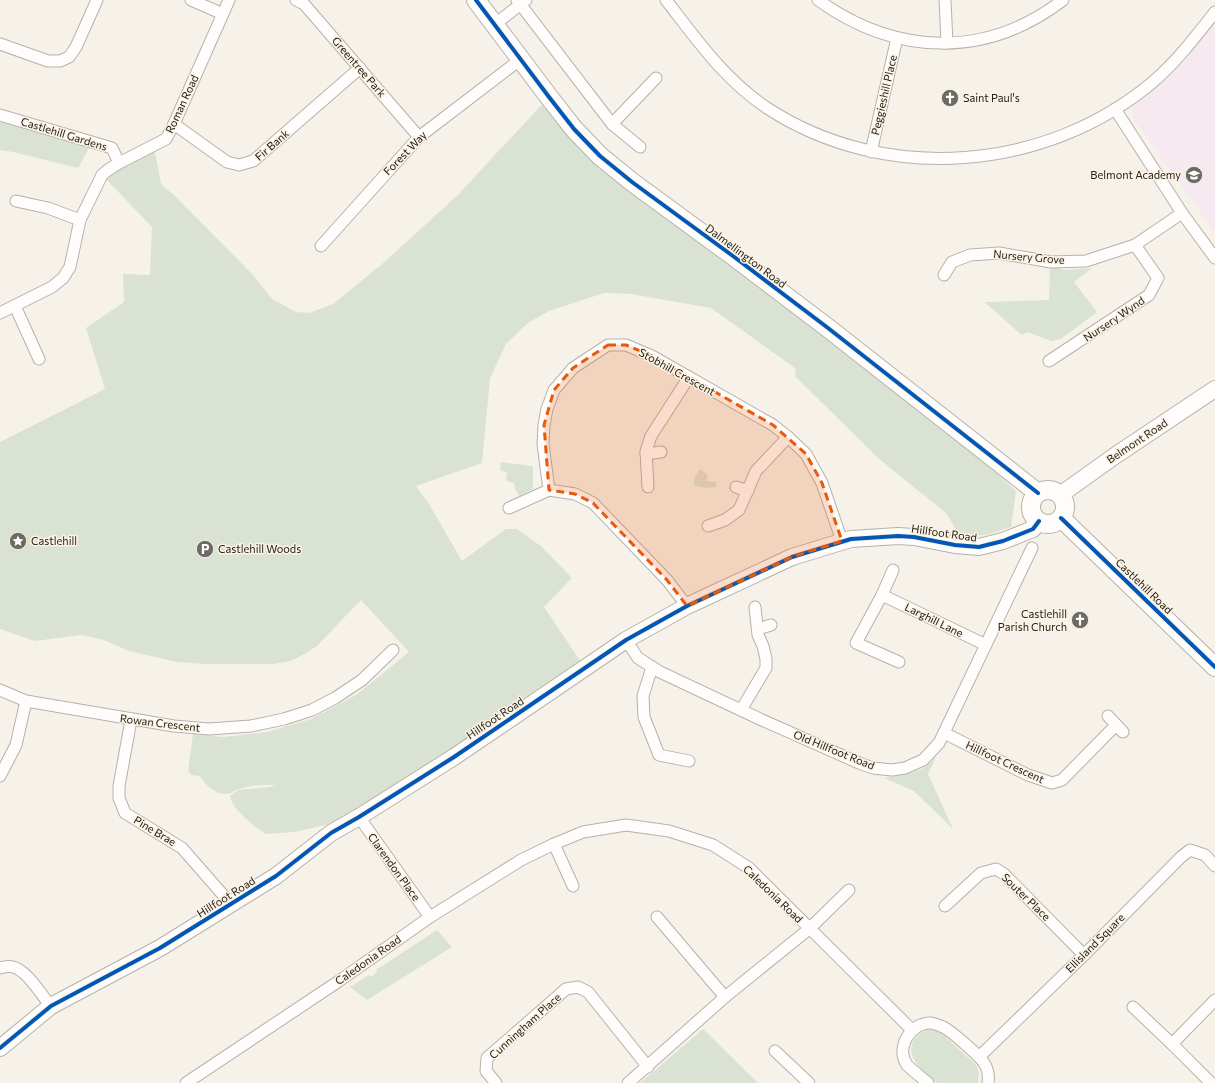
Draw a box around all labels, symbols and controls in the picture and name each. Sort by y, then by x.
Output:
street label: Greentree Park [330,34,389,99]
street label: Peggieshill Place [868,53,899,136]
street label: Roman Road [162,72,201,135]
church icon: Saint Paul's [940,88,960,108]
place label: Saint Paul's [963,91,1020,104]
street label: Castlehill Gardens [19,114,109,153]
street label: Fir Bank [252,126,291,163]
street label: Forest Way [380,128,429,177]
school or university icon: Belmont Academy [1184,165,1204,185]
place label: Belmont Academy [1090,168,1181,181]
street label: Dalmellington Road [703,221,789,290]
street label: Nursery Grove [993,247,1065,266]
street label: Nursery Wynd [1081,293,1147,344]
street label: Stobhill Crescent [637,345,718,398]
street label: Belmont Road [1104,415,1170,466]
street label: Hillfoot Road [910,521,978,544]
place icon: Castlehill [8,531,28,551]
place label: Castlehill [31,534,77,547]
parking icon: Castlehill Woods [195,539,215,559]
place label: Castlehill Woods [218,542,301,555]
street label: Castlehill Road [1113,555,1175,616]
street label: Larghill Lane [903,600,966,639]
place label: Castlehill Parish Church [998,607,1067,633]
church icon: Castlehill Parish Church [1070,610,1090,630]
street label: Hillfoot Road [464,694,526,741]
street label: Rowan Crescent [119,711,201,734]
street label: Old Hillfoot Road [792,727,877,772]
street label: Hillfoot Crescent [964,738,1047,786]
street label: Pine Brae [132,813,179,848]
street label: Clarendon Place [366,830,423,903]
street label: Caledonia Road [741,862,806,925]
street label: Souter Place [999,870,1054,923]
street label: Hillfoot Road [194,874,257,920]
street label: Ellisland Square [1062,910,1127,975]
street label: Caledonia Road [332,932,403,987]
street label: Cunningham Place [486,990,563,1061]

